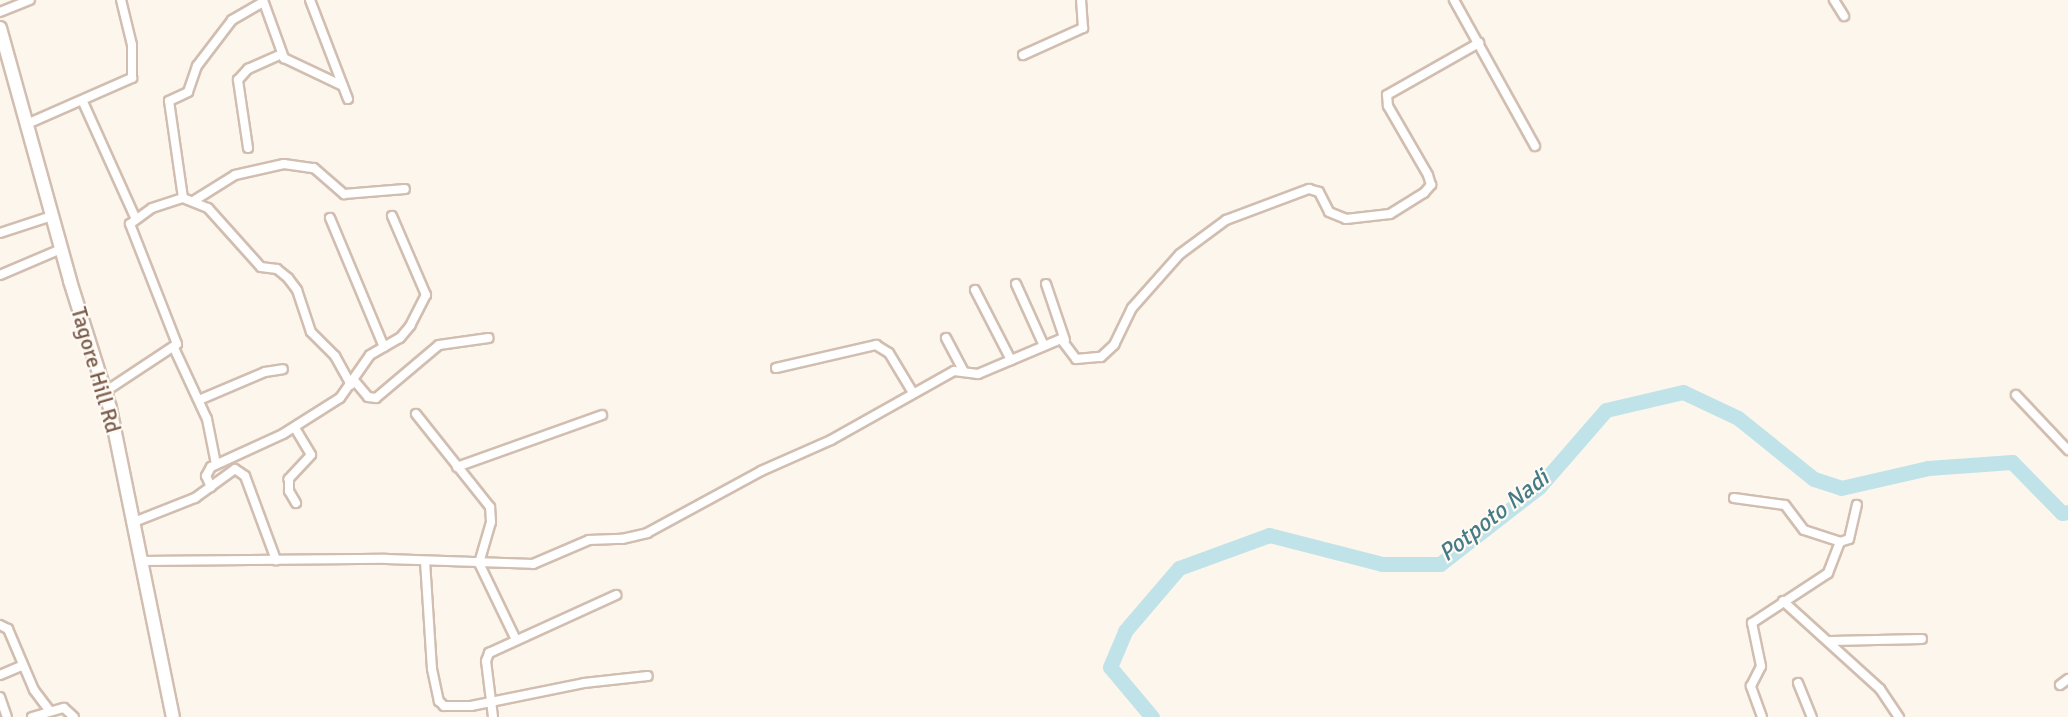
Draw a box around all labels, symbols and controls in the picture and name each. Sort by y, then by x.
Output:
street label: Tagore Hill Rd [65,304,127,436]
water label: Potpoto Nadi [1433,464,1555,568]

